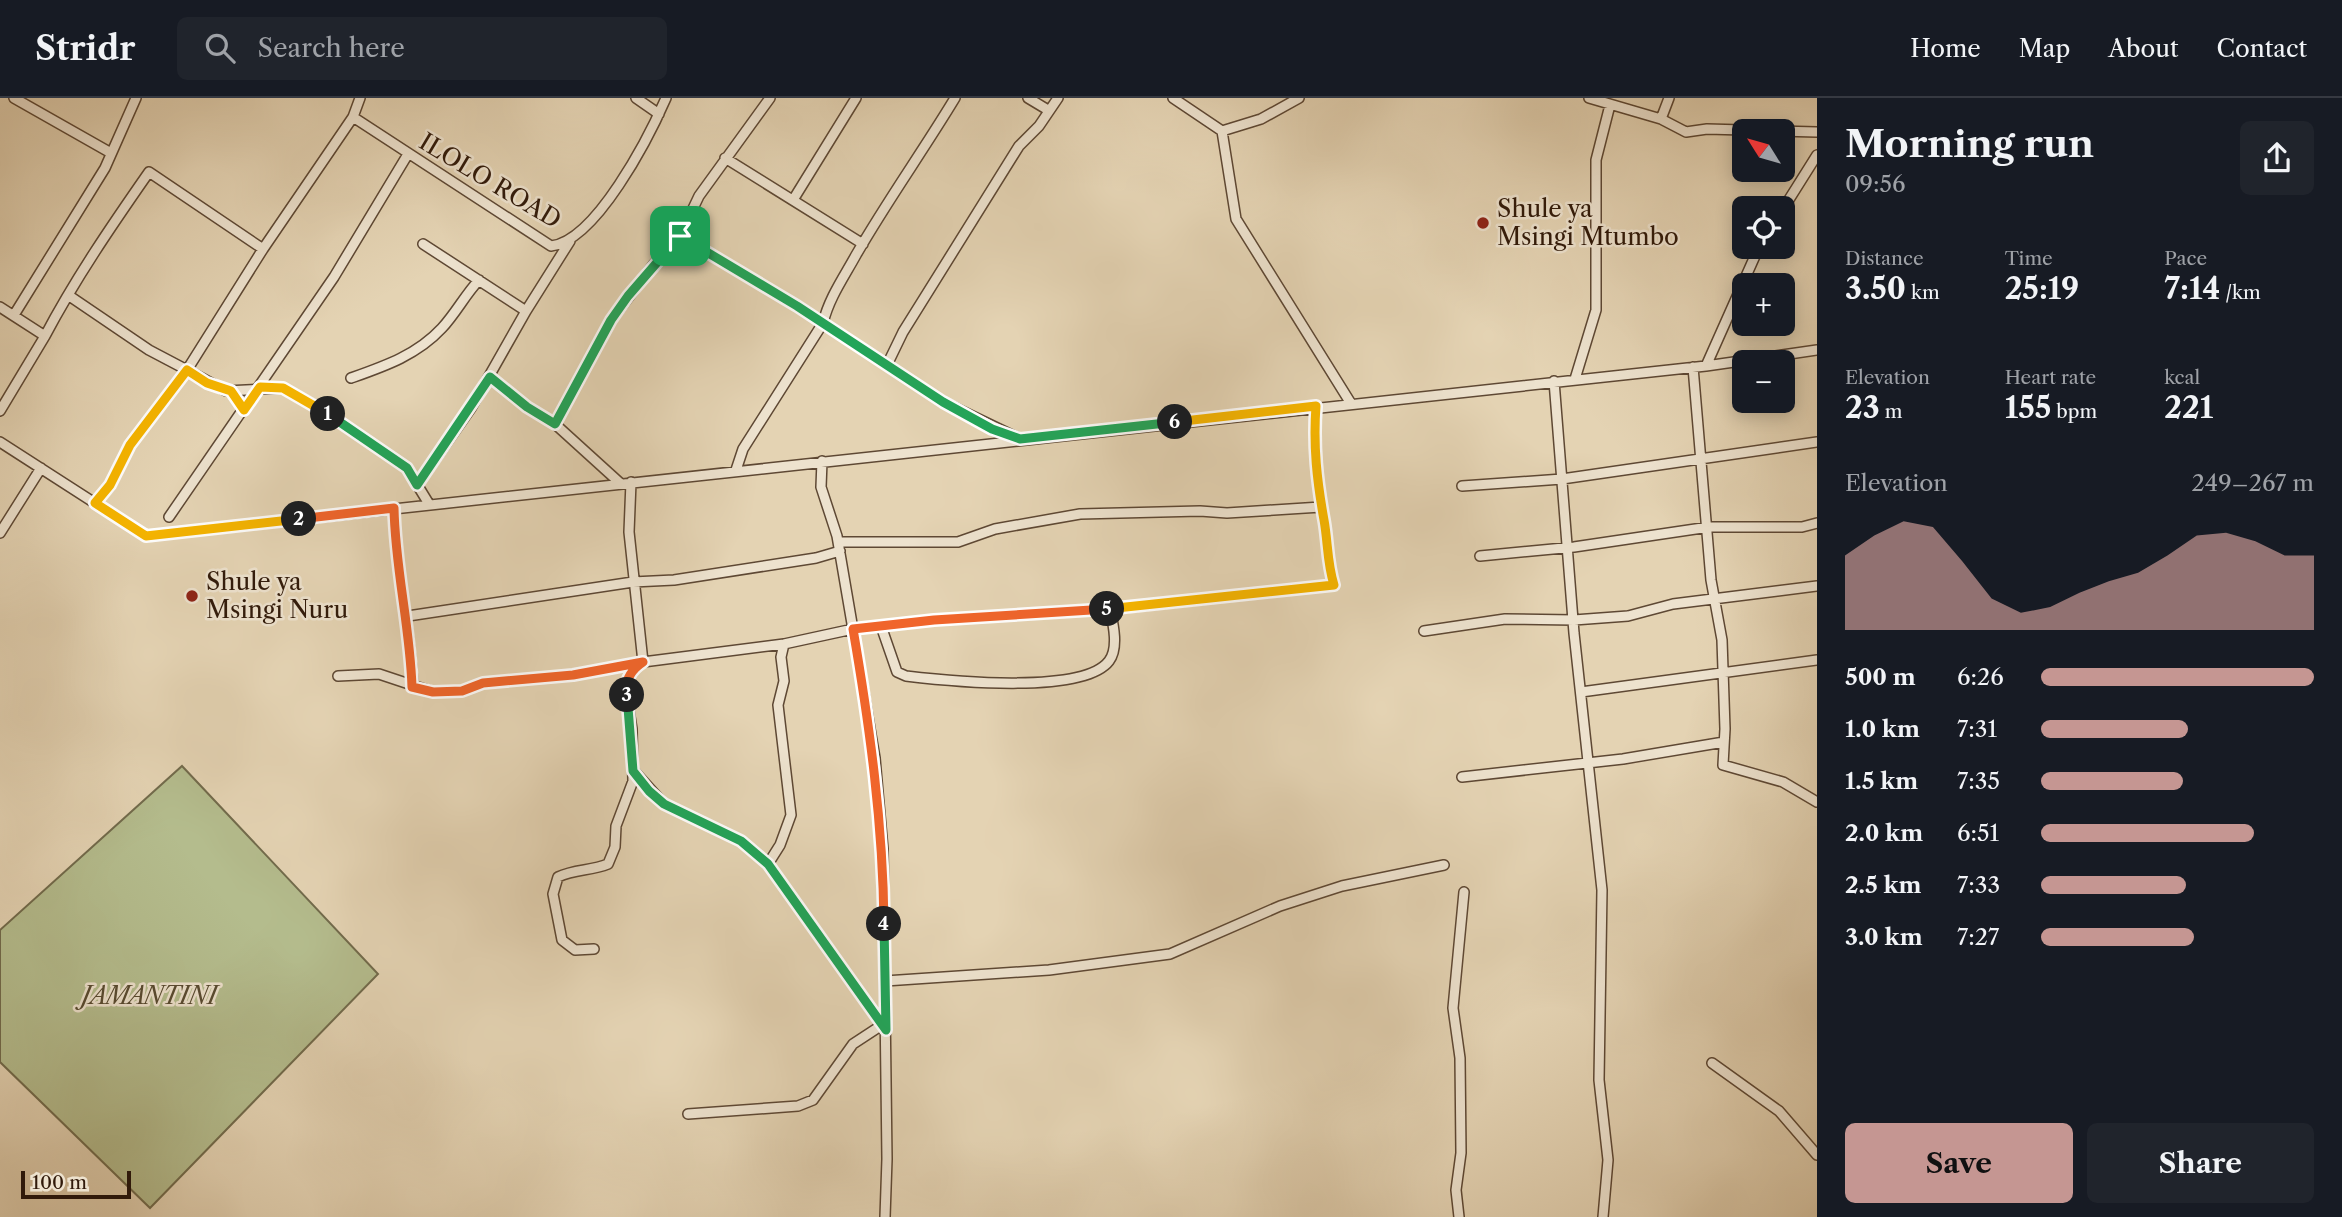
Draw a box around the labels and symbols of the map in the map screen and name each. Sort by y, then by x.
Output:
north arrow [1732,119,1796,182]
street label: ILOLO ROAD [414,127,566,234]
place label: Shule ya Msingi Mtumbo [1497,194,1679,251]
pin [650,206,710,266]
marker: Shule ya Msingi Mtumbo [1475,215,1491,231]
pin: 1 [310,396,346,432]
pin: 6 [1158,404,1192,440]
pin: 2 [282,502,316,536]
place label: Shule ya Msingi Nuru [206,567,348,624]
marker: Shule ya Msingi Nuru [184,588,200,604]
pin: 5 [1090,592,1124,626]
pin: 3 [610,678,644,712]
pin: 4 [866,906,902,942]
park label: JAMANTINI [75,981,221,1010]
scale bar [21,1168,131,1200]

